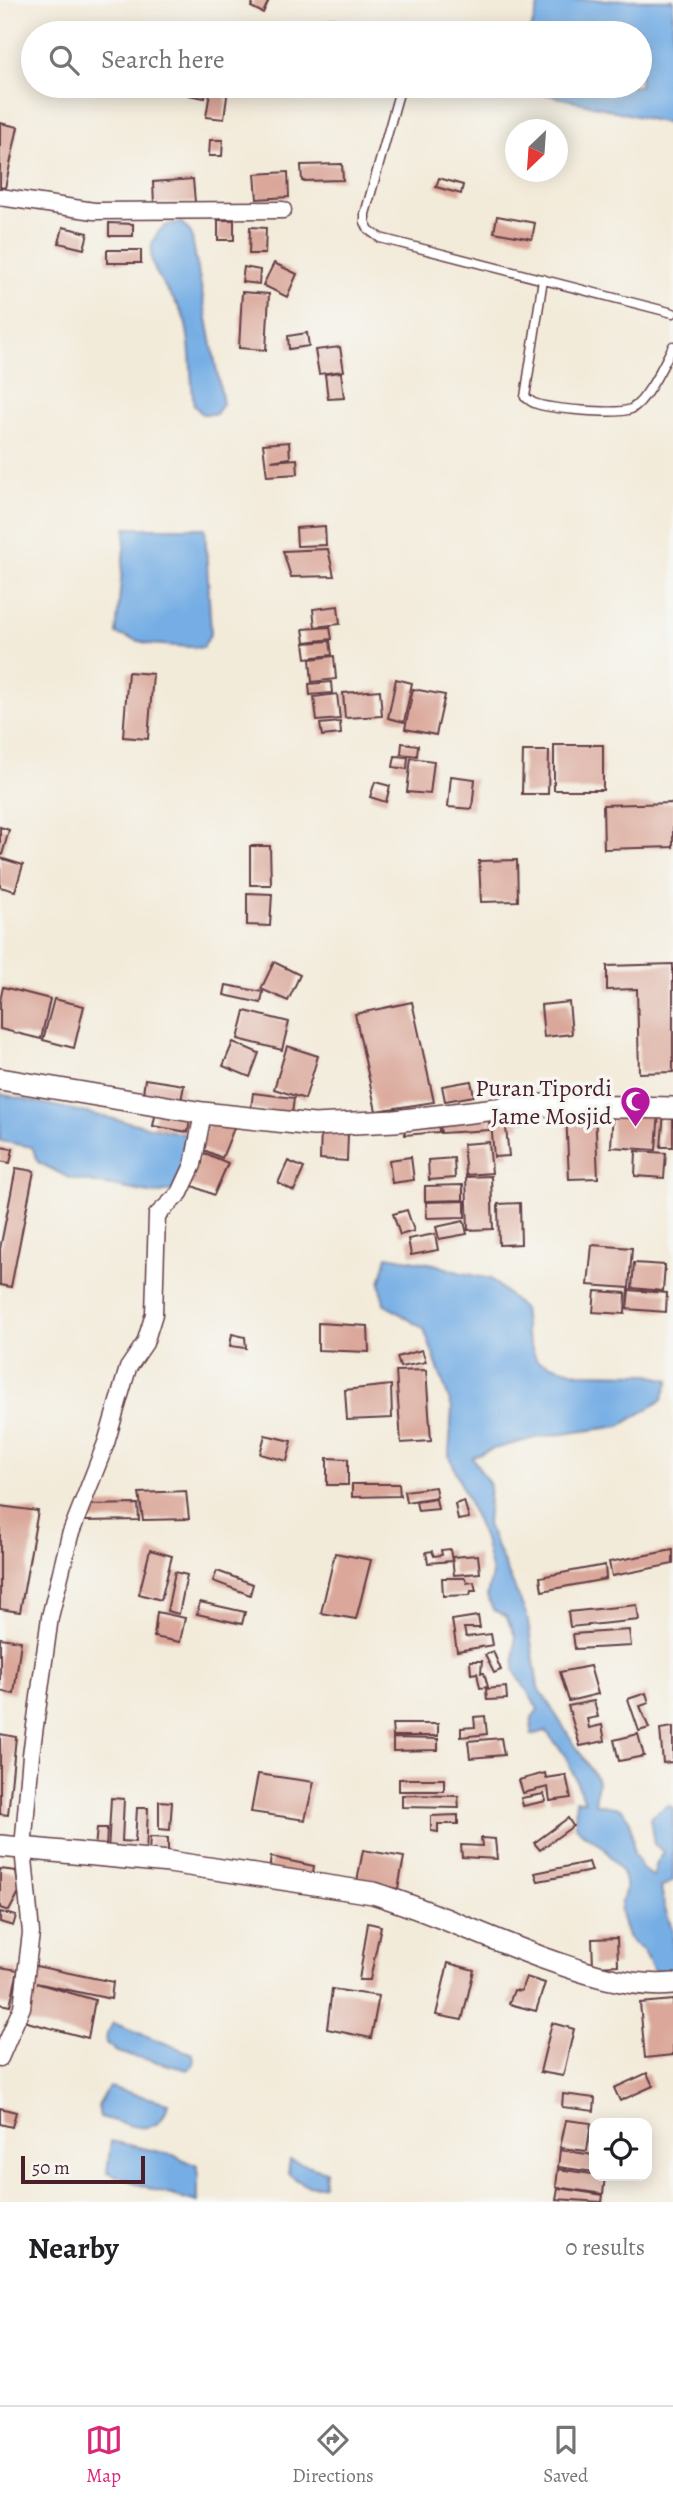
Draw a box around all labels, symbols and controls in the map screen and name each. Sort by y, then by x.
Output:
search box [21,21,652,98]
icon: search [45,41,83,79]
text: Search here [101,42,225,77]
north arrow [505,119,568,182]
place label: Puran Tipordi Jame Mosjid [475,1072,612,1132]
mosque icon: Puran Tipordi Jame Mosjid [618,1085,652,1129]
map controls [589,2118,652,2181]
button: locate [589,2118,652,2181]
scale bar [21,2153,145,2185]
text: 50 m [32,2155,70,2181]
text: Nearby [28,2228,119,2268]
text: 0 results [565,2232,645,2263]
tab: Map [85,2421,123,2489]
tab: Directions [292,2421,374,2489]
tab: Saved [543,2421,588,2489]

